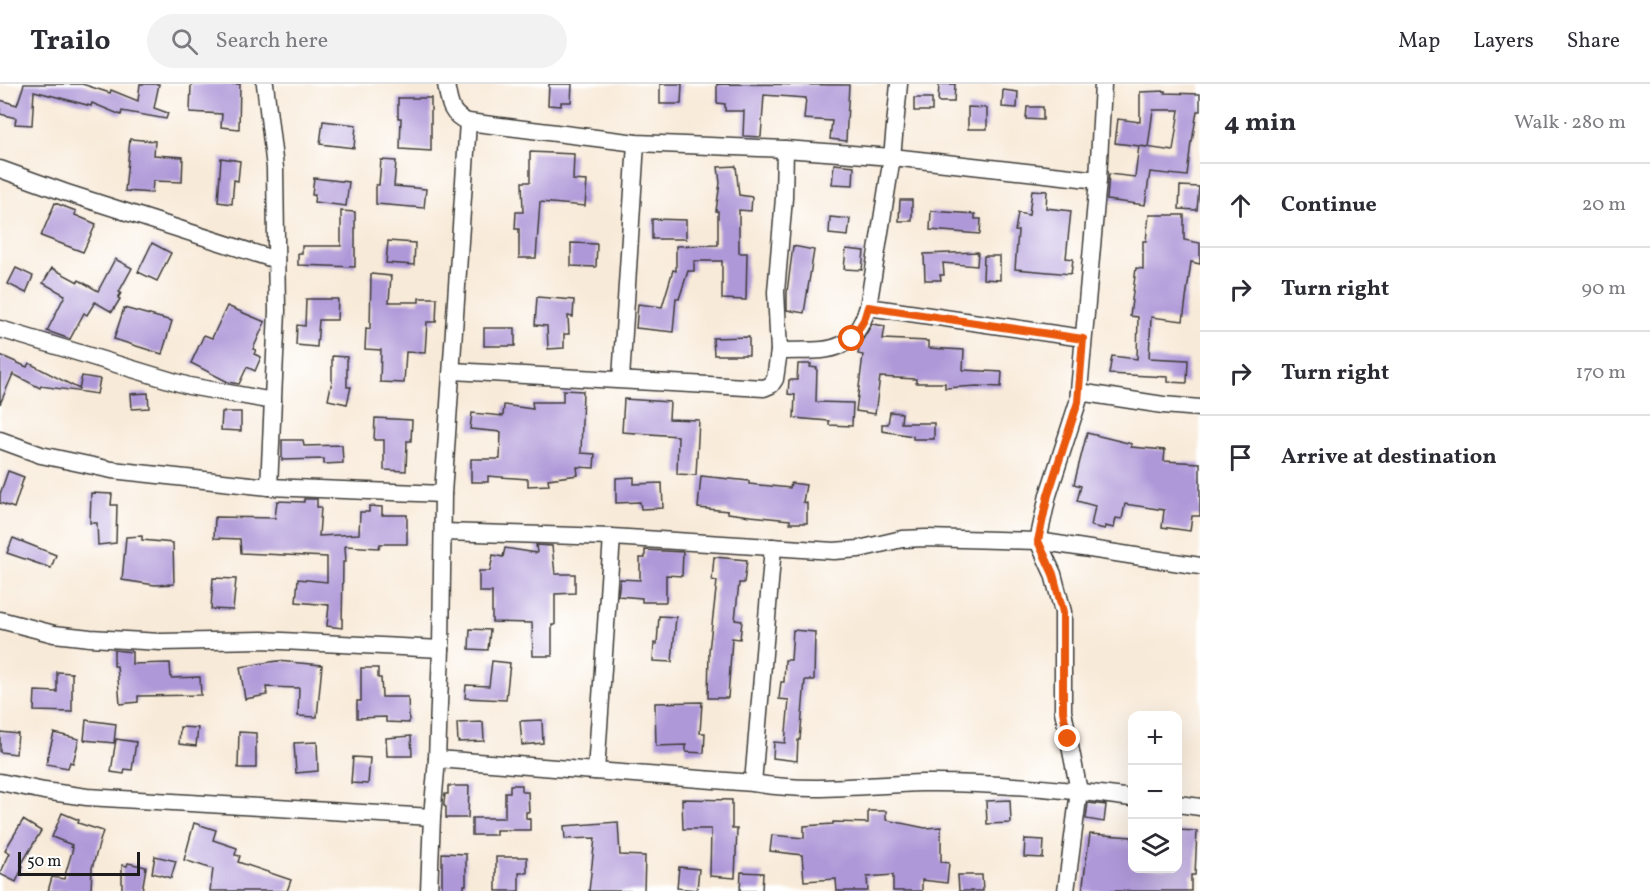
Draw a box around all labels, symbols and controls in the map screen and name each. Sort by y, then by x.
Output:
search box [147,14,567,68]
text: Trailo [30,22,111,61]
icon: search [168,25,201,58]
text: Search here [216,26,328,57]
text: Map [1398,27,1440,56]
text: Layers [1473,27,1534,56]
text: Share [1567,27,1620,56]
text: 4 min [1224,105,1296,141]
text: Walk · 280 m [1514,109,1626,137]
icon: ahead [1224,189,1257,222]
text: Continue [1281,190,1377,221]
text: 20 m [1582,191,1626,219]
icon: right [1224,273,1257,306]
text: Turn right [1281,274,1389,305]
text: 90 m [1582,275,1626,303]
route start [838,325,864,351]
icon: right [1224,357,1257,390]
text: Turn right [1281,358,1389,389]
text: 170 m [1576,359,1626,387]
icon: arrive [1224,441,1257,474]
text: Arrive at destination [1281,442,1497,473]
map controls [1128,711,1182,873]
button: + [1128,711,1182,765]
route end [1054,725,1080,751]
button: − [1128,765,1182,819]
button: layers [1128,819,1182,873]
scale bar [18,849,140,876]
text: 50 m [27,851,61,873]

